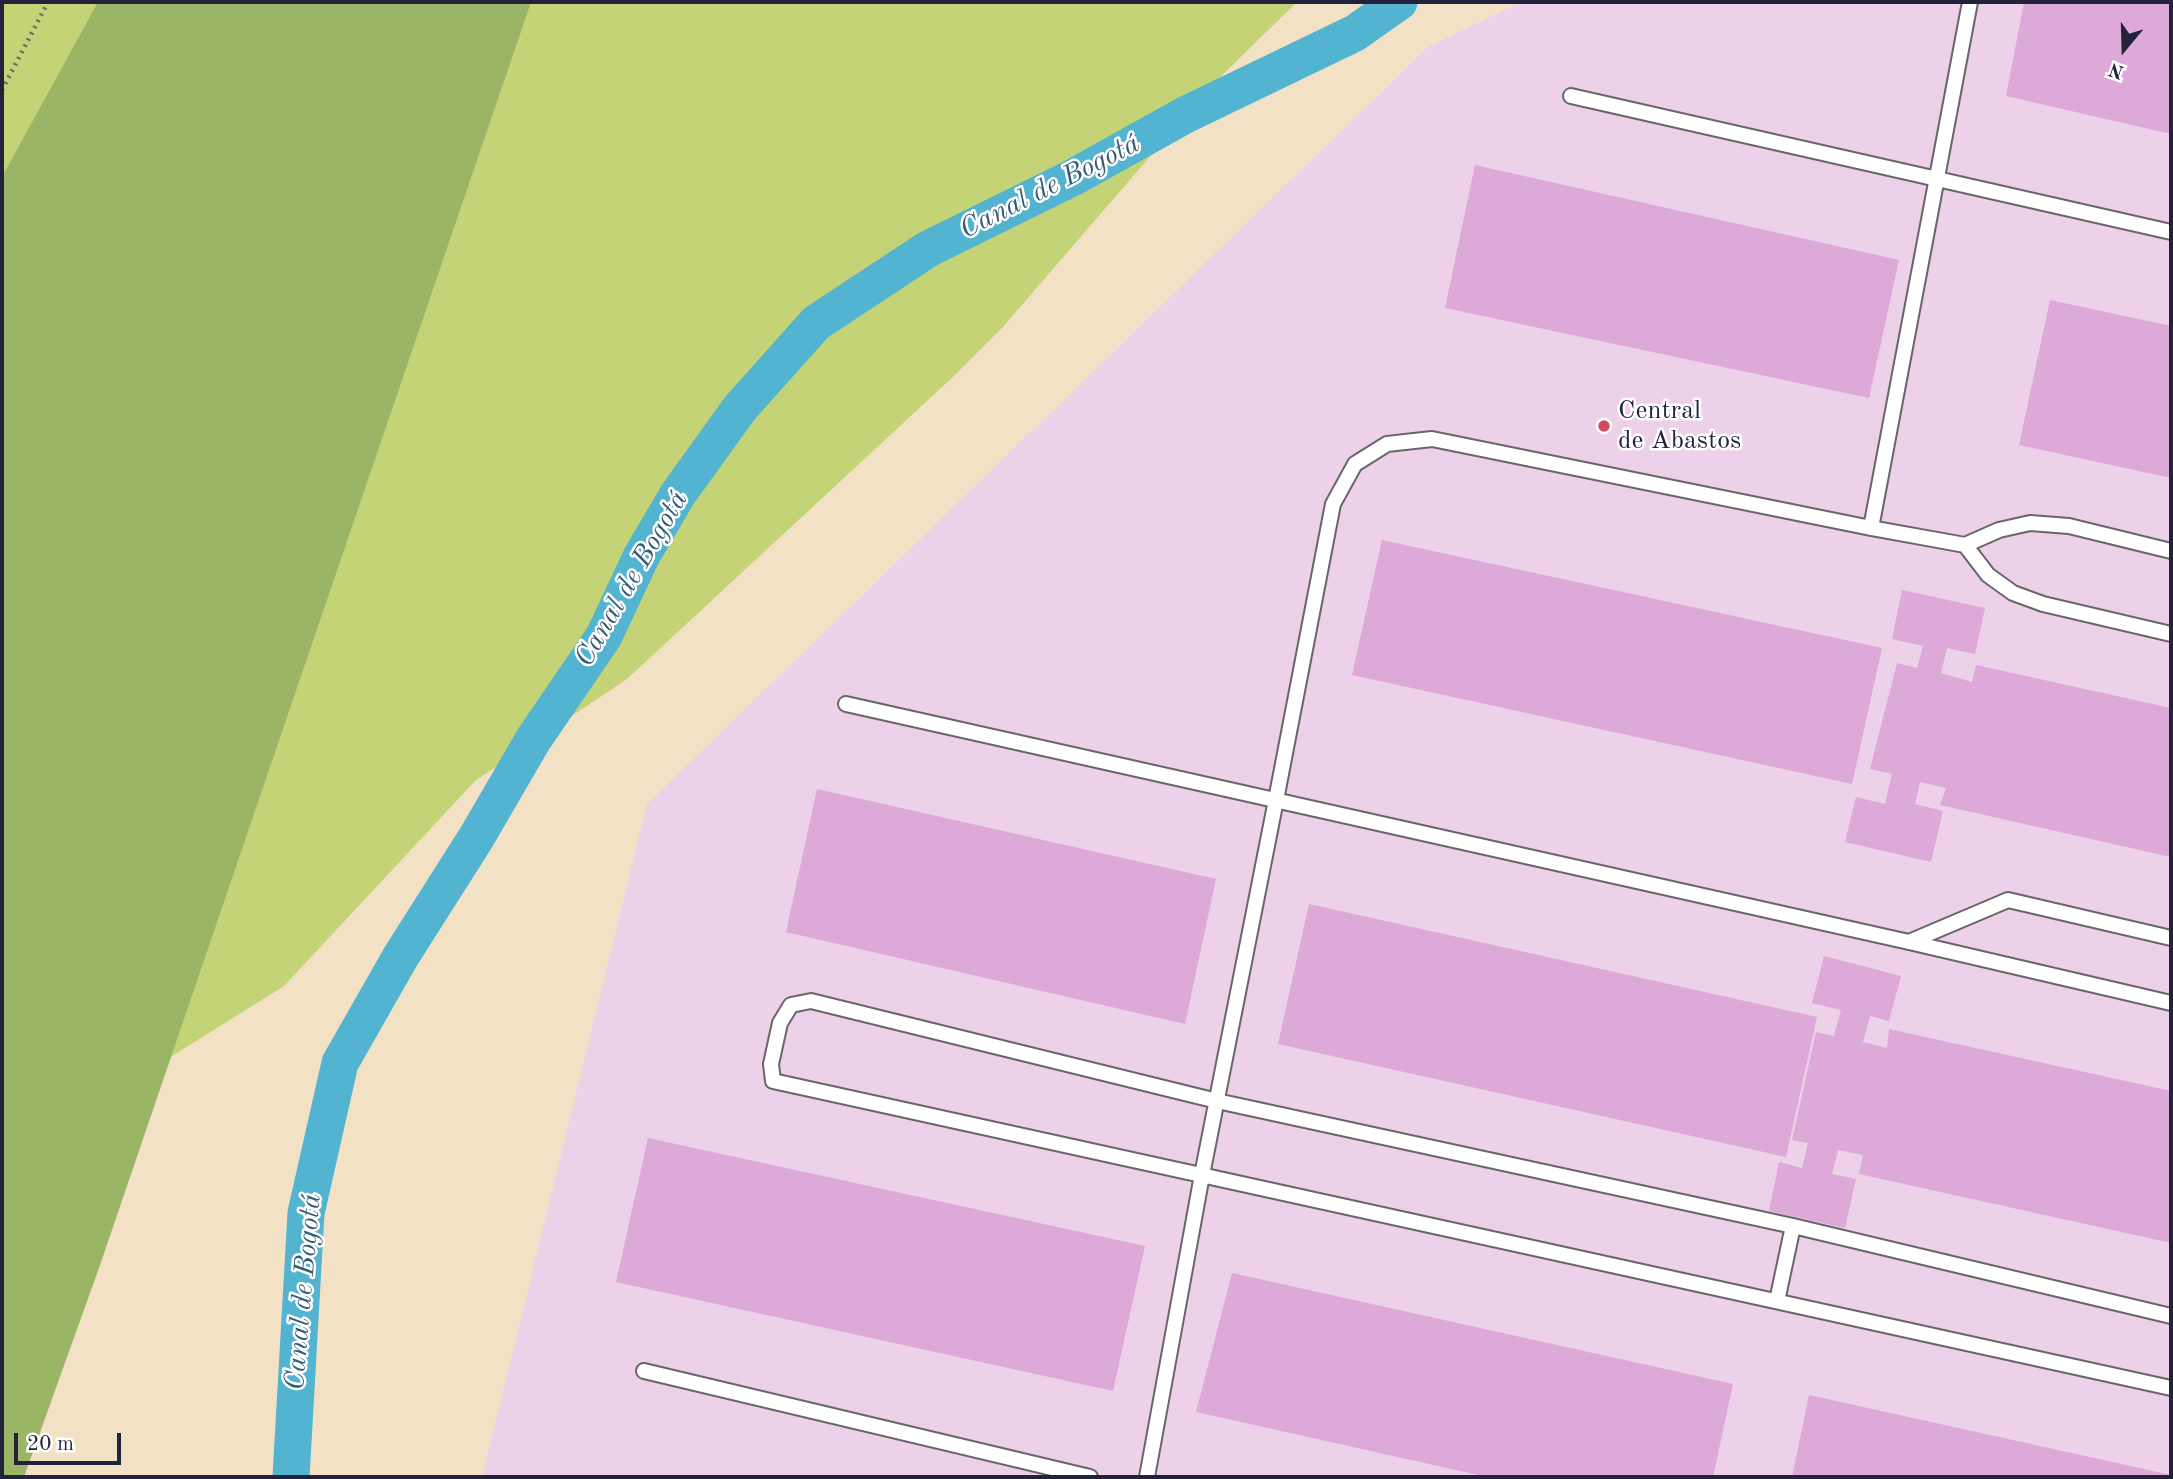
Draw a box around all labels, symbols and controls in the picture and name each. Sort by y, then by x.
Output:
north arrow [2089,14,2159,84]
text: N [2107,58,2127,81]
water label: Canal de Bogotá [954,127,1146,247]
place label: Central de Abastos [1618,395,1741,457]
marker: Central de Abastos [1596,418,1612,434]
water label: Canal de Bogotá [568,485,696,673]
water label: Canal de Bogotá [279,1192,329,1392]
scale bar [18,1420,124,1464]
text: 20 m [27,1434,74,1455]

